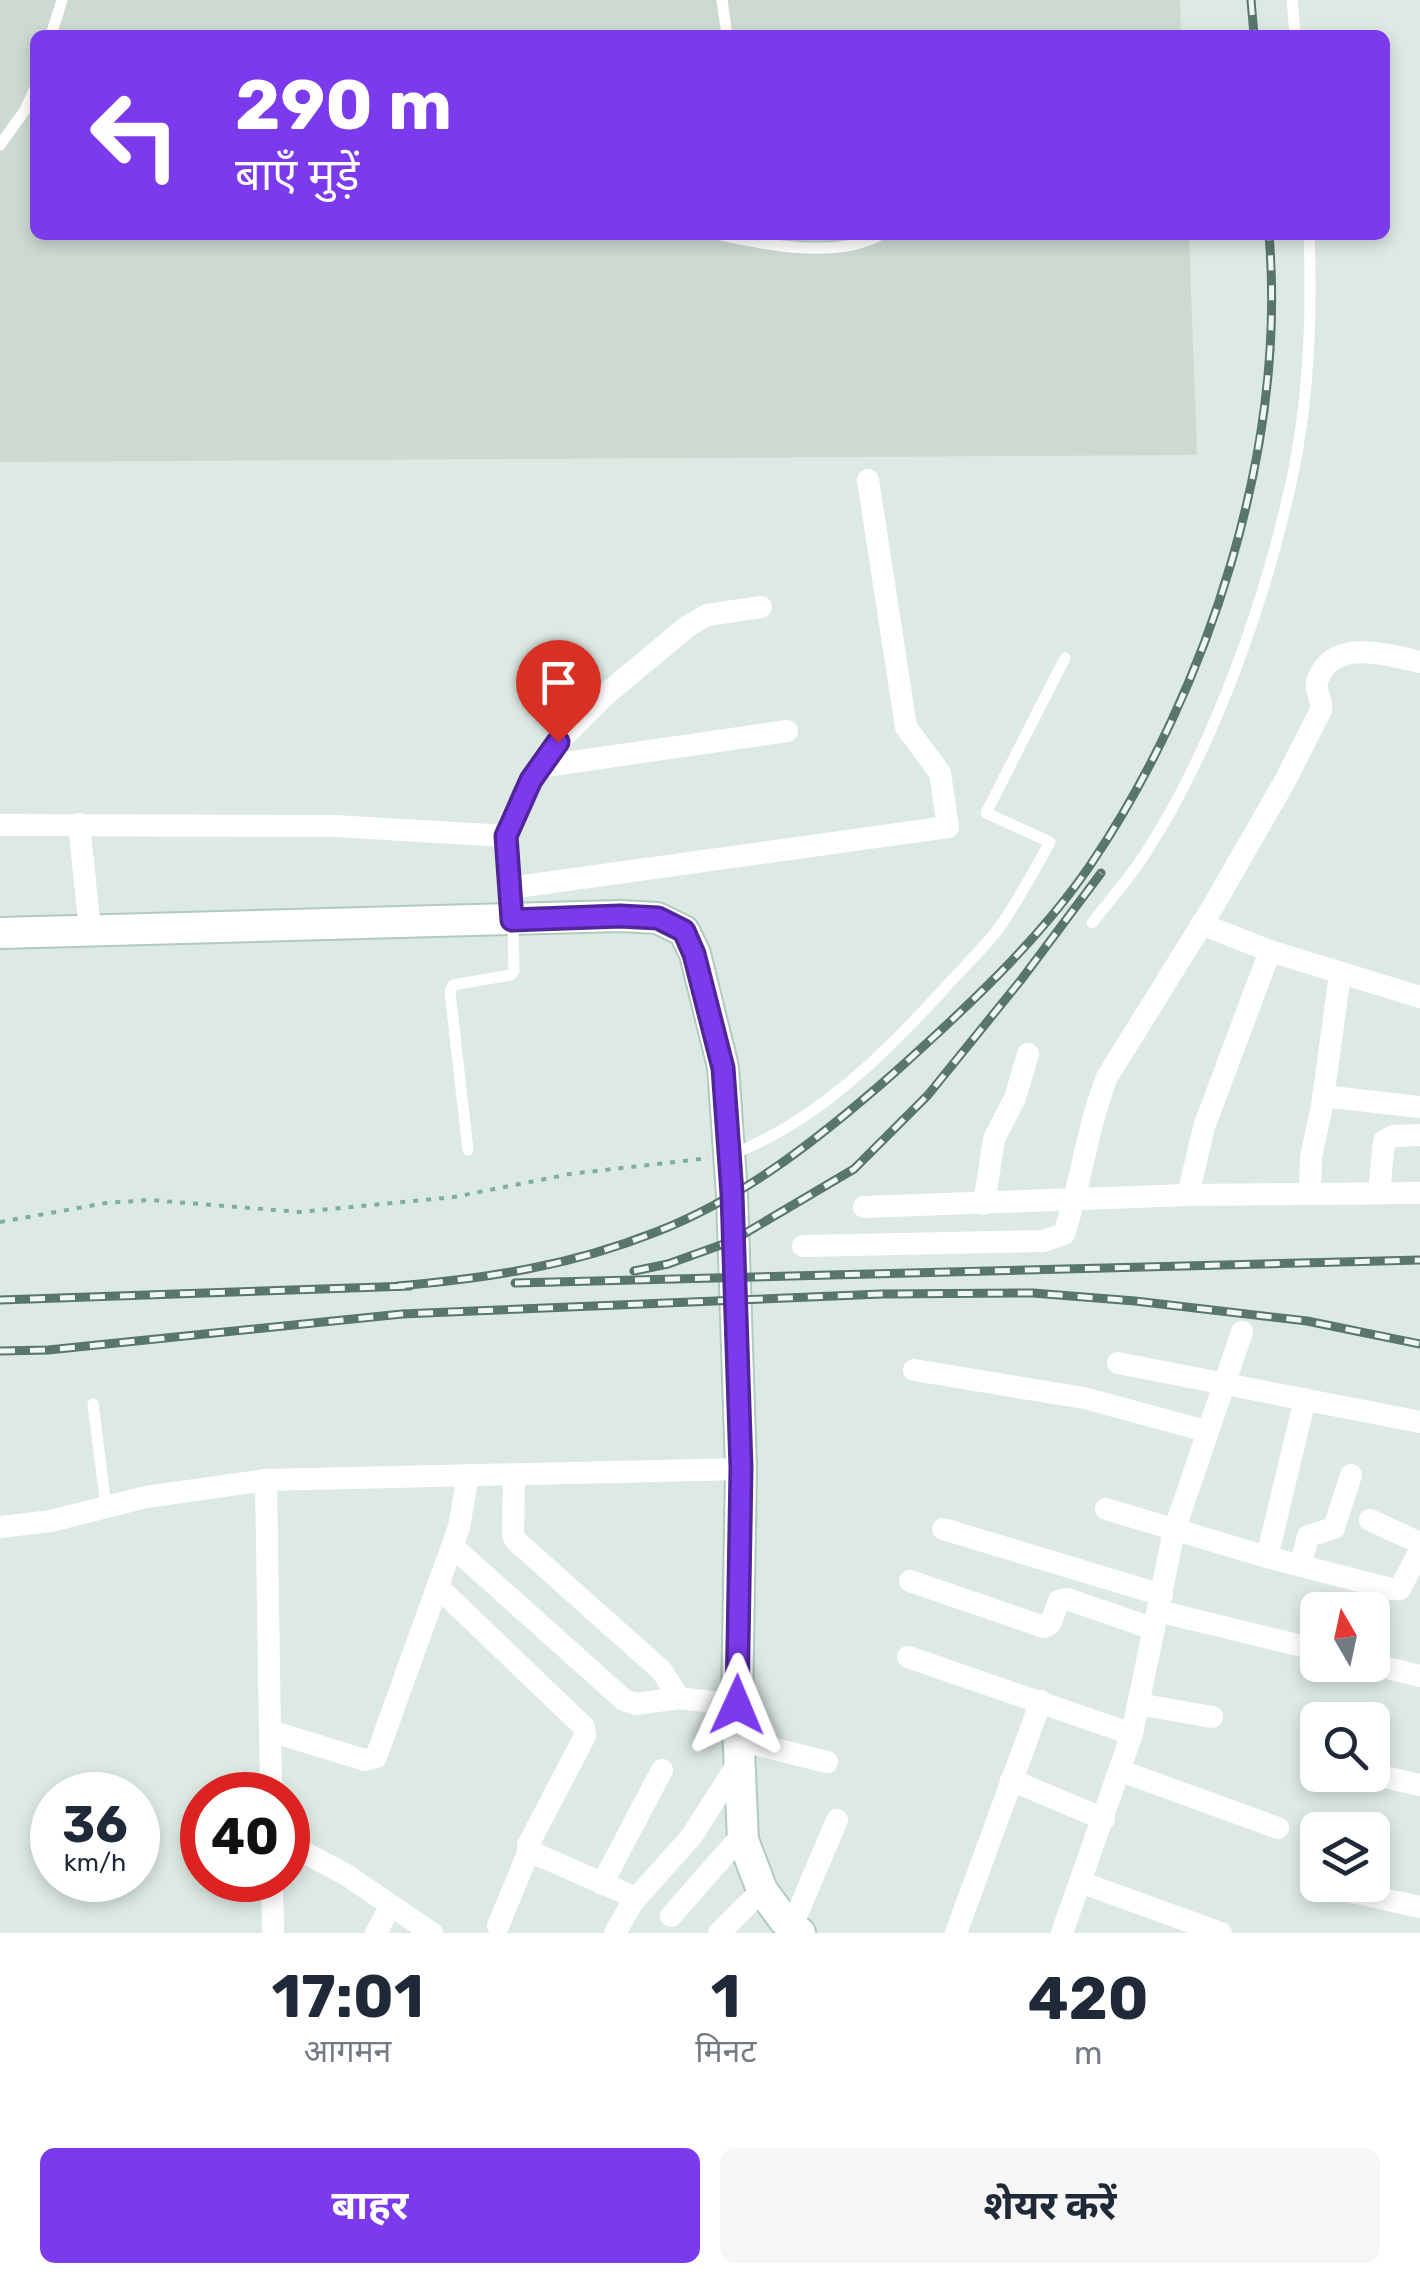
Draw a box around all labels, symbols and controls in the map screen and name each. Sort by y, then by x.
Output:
text: 290 m [235,64,452,147]
icon: left [70,70,200,200]
text: बाएँ मुड़ें [235,148,359,201]
pin [516,640,601,743]
icon: arrive [531,655,586,710]
north arrow [1300,1592,1390,1682]
map controls [1300,1592,1390,1902]
position arrow [685,1653,789,1757]
button: search [1300,1702,1390,1792]
speed limit sign: 40 [180,1772,310,1902]
text: 36 [62,1795,128,1855]
button: layers [1300,1812,1390,1902]
text: km/h [64,1848,126,1877]
text: 17:01 [271,1961,424,2032]
text: 1 [711,1961,741,2032]
text: 420 [1028,1963,1149,2034]
text: आगमन [304,2032,391,2070]
text: मिनट [695,2032,756,2070]
text: m [1074,2034,1102,2072]
button: बाहर [40,2148,700,2263]
button: शेयर करें [720,2148,1380,2263]

